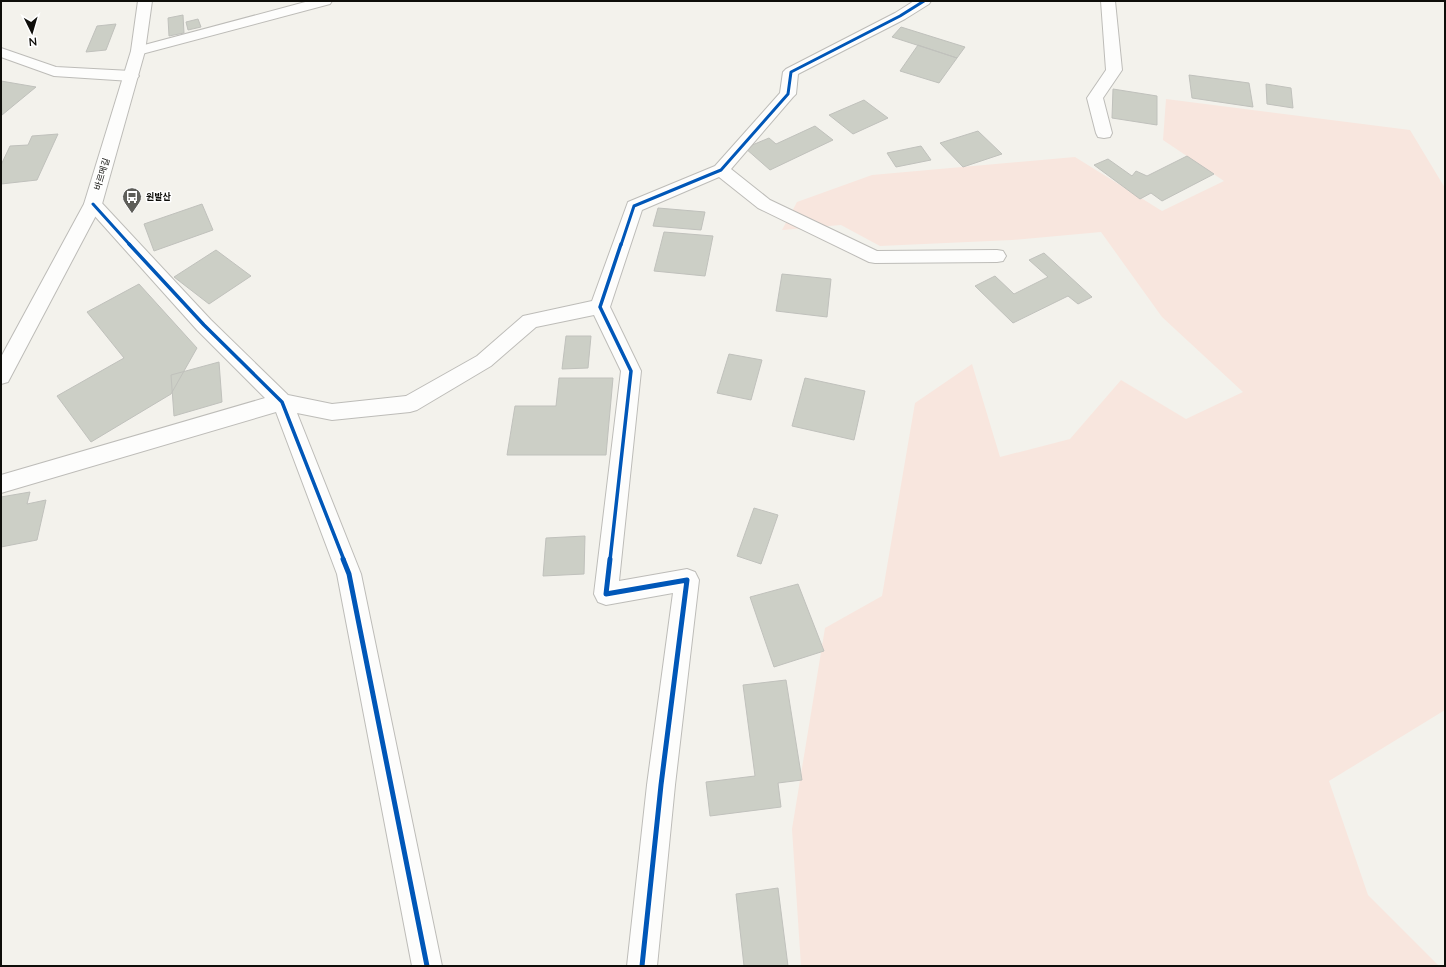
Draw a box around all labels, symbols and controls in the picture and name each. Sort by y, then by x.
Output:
north arrow [12,12,52,52]
text: N [28,36,38,49]
street label: 바르메길 [91,156,112,191]
bus stop icon: 원발산 [121,186,143,214]
place label: 원발산 [146,191,172,202]

